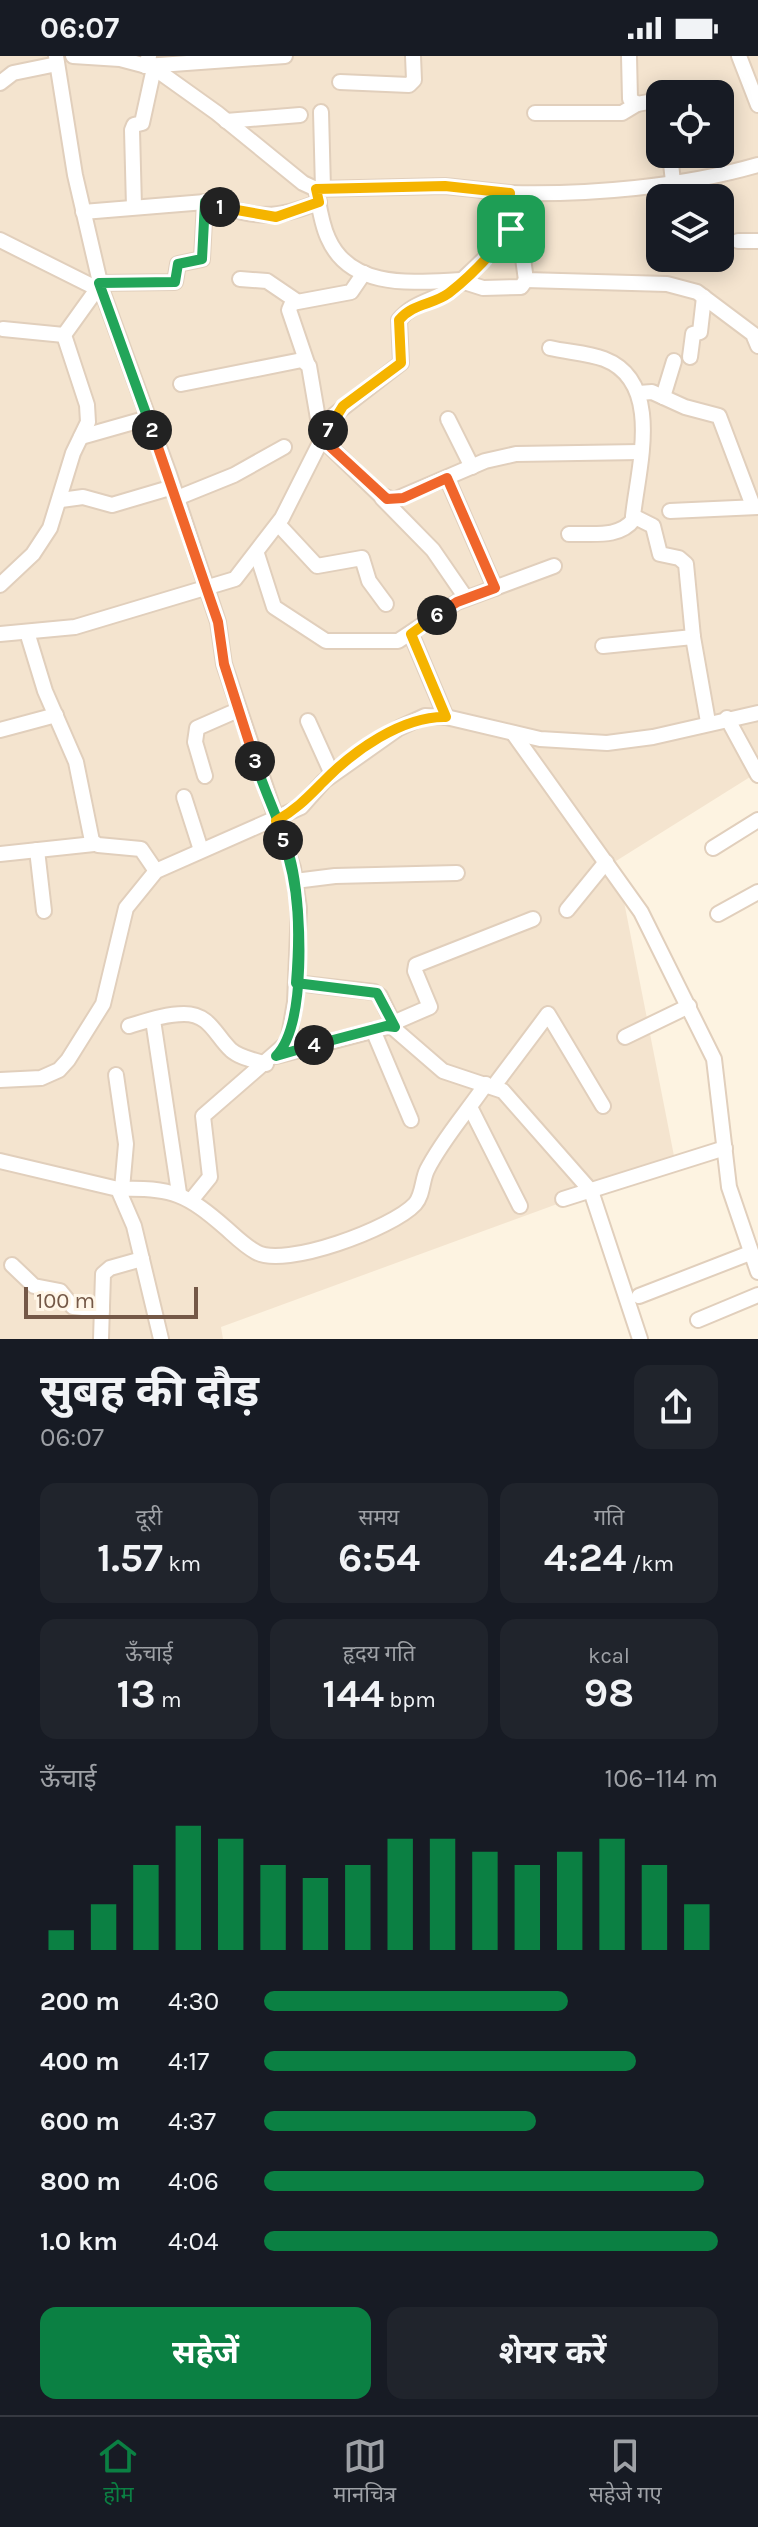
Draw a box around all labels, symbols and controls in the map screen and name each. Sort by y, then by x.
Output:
text: 06:07 [40,10,119,46]
map controls [646,80,734,272]
button: locate [646,80,734,168]
button: layers [646,184,734,272]
pin: 1 [200,187,240,227]
text: 1 [216,194,224,220]
pin [477,195,545,263]
icon: arrive [489,207,533,251]
pin: 2 [132,410,172,450]
pin: 7 [308,410,348,450]
text: 2 [145,417,159,443]
text: 7 [323,417,333,443]
pin: 6 [417,595,457,635]
text: 6 [430,602,444,628]
pin: 3 [235,741,275,781]
text: 3 [248,748,262,774]
pin: 5 [263,820,303,860]
text: 5 [277,827,289,853]
pin: 4 [294,1025,334,1065]
text: 4 [307,1032,321,1058]
scale bar [24,1283,198,1319]
text: 100 m [36,1288,95,1314]
button: share [634,1365,718,1449]
text: सुबह की दौड़ [40,1366,259,1417]
text: 06:07 [40,1422,104,1453]
text: दूरी [136,1505,162,1531]
text: समय [359,1505,399,1531]
text: गति [594,1505,624,1531]
text: 1.57 [97,1534,163,1581]
text: 6:54 [338,1534,420,1581]
text: 4:24 [544,1534,626,1581]
text: km [163,1551,201,1577]
text: /km [626,1551,674,1577]
text: ऊँचाई [125,1641,173,1667]
text: हृदय गति [343,1641,415,1667]
text: kcal [588,1643,630,1669]
text: 98 [584,1669,634,1716]
text: 13 [117,1670,156,1717]
text: 144 [322,1670,384,1717]
text: m [156,1687,181,1713]
text: bpm [384,1687,436,1713]
text: ऊँचाई [40,1763,96,1794]
text: 106–114 m [605,1763,718,1794]
text: 200 m [40,1986,120,2017]
text: 4:30 [168,1986,219,2017]
text: 400 m [40,2046,120,2077]
text: 4:17 [168,2046,209,2077]
text: 600 m [40,2106,120,2137]
text: 4:37 [168,2106,216,2137]
text: 800 m [40,2166,121,2197]
text: 4:06 [168,2166,219,2197]
text: 1.0 km [40,2226,118,2257]
text: 4:04 [168,2226,218,2257]
button: सहेजें [40,2307,371,2399]
button: शेयर करें [387,2307,718,2399]
tab: होम [96,2434,140,2511]
tab: मानचित्र [333,2434,396,2511]
tab: सहेजे गए [589,2434,662,2511]

